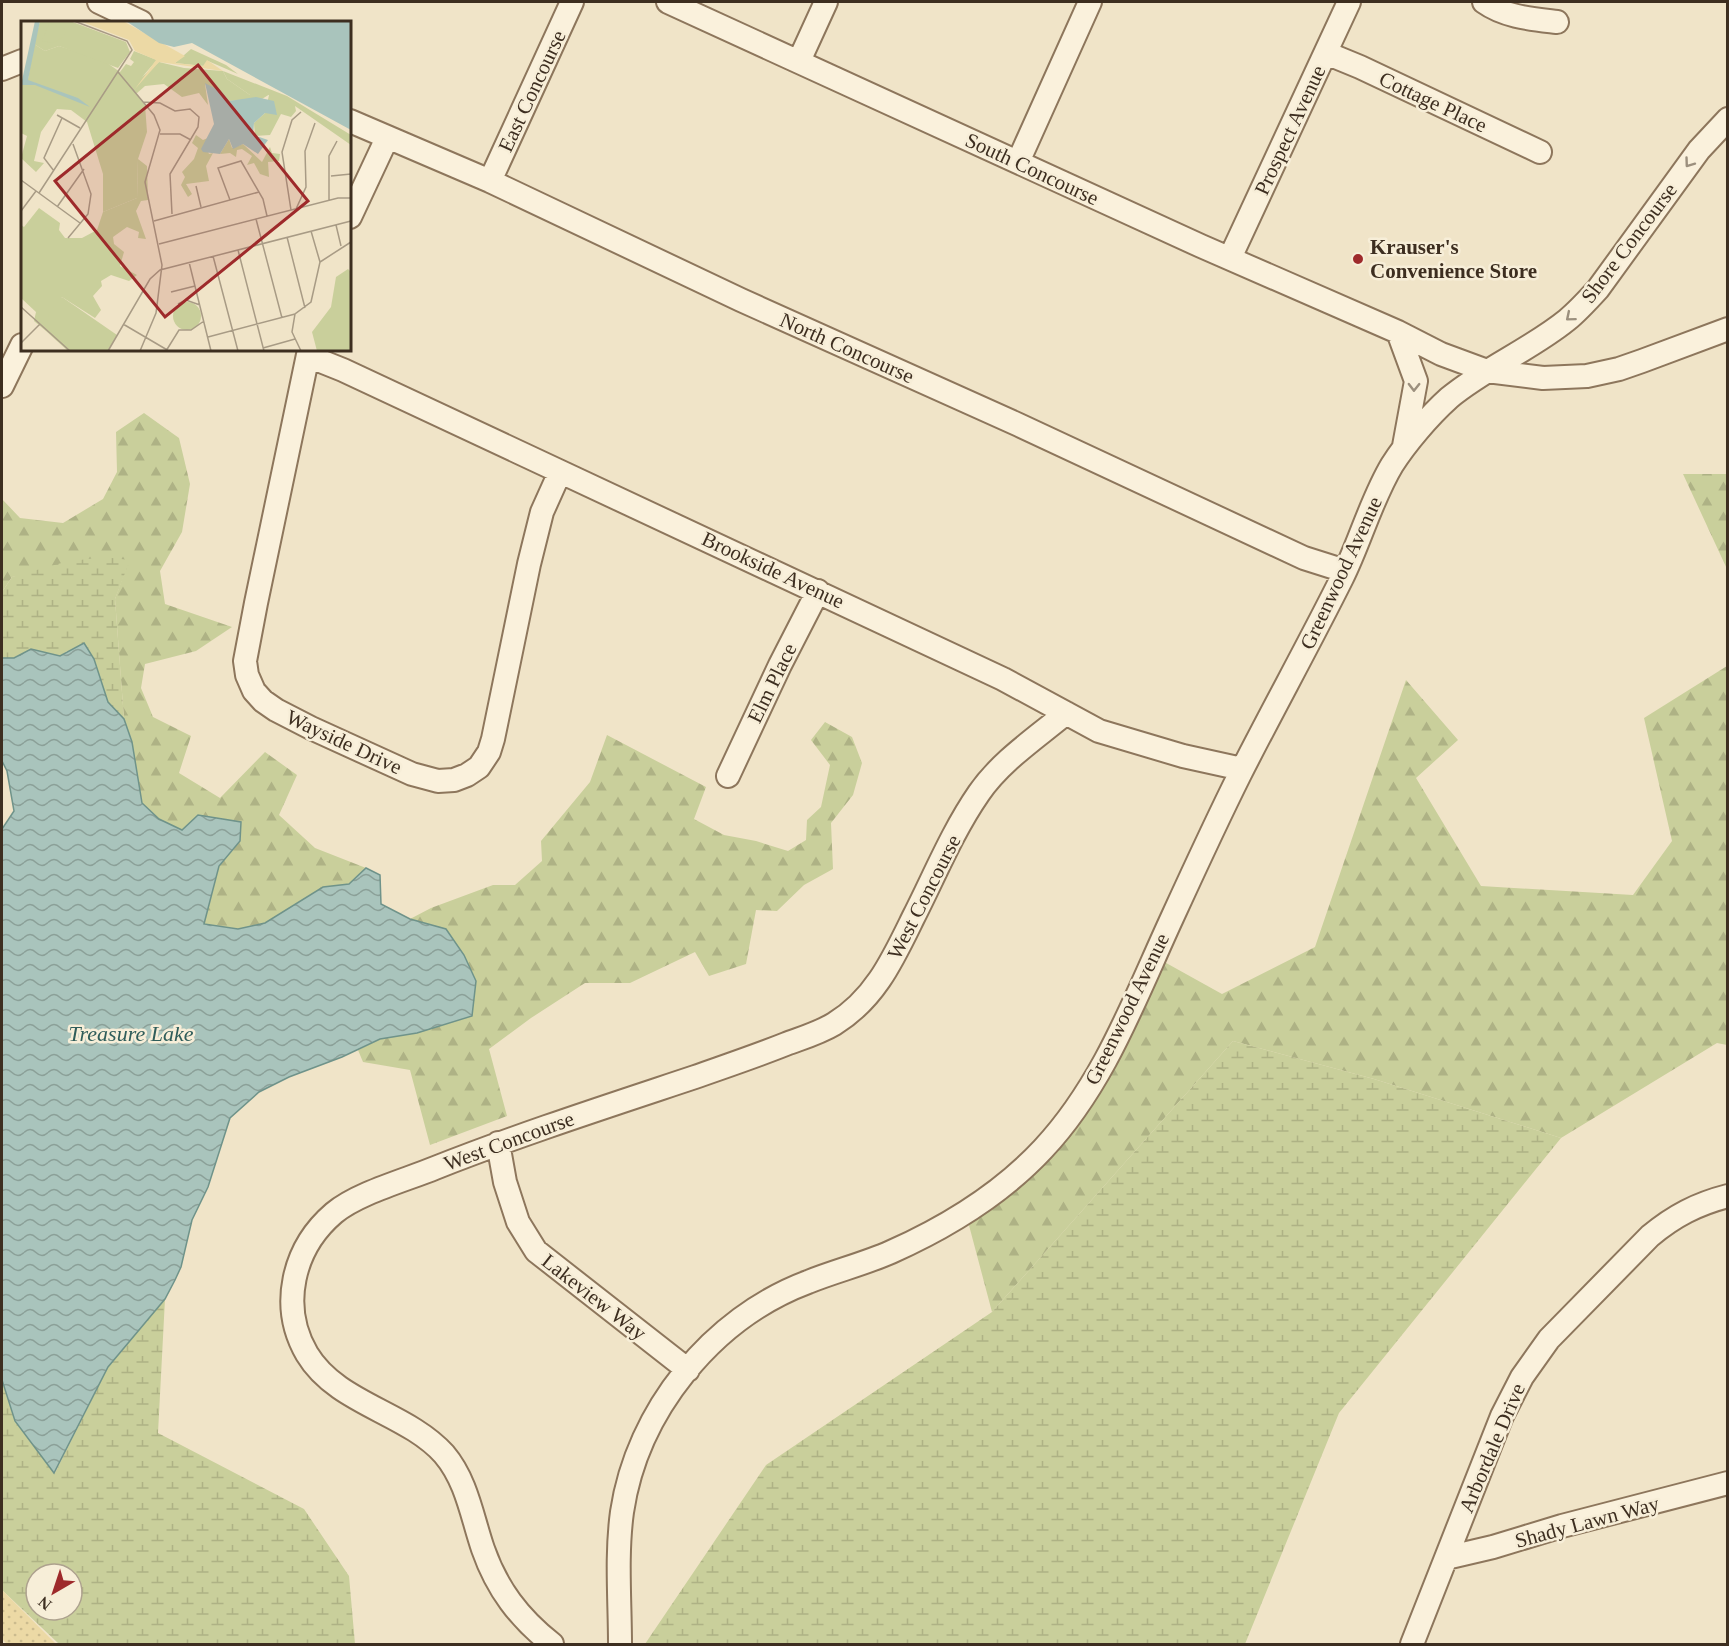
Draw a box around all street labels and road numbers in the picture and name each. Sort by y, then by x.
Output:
street label: East Concourse [493,26,571,156]
street label: Prospect Avenue [1250,61,1330,199]
street label: Cottage Place [1375,67,1491,137]
street label: South Concourse [962,128,1102,210]
street label: Shore Concourse [1576,178,1682,308]
street label: North Concourse [776,308,918,388]
street label: Greenwood Avenue [1295,493,1387,653]
street label: Brookside Avenue [698,527,848,613]
street label: Elm Place [742,639,802,727]
street label: Wayside Drive [282,705,406,779]
street label: West Concourse [882,831,966,963]
street label: Greenwood Avenue [1080,929,1174,1089]
street label: West Concourse [441,1106,577,1176]
street label: Lakeview Way [537,1249,651,1345]
street label: Arbordale Drive [1454,1380,1530,1516]
street label: Shady Lawn Way [1512,1491,1662,1553]

